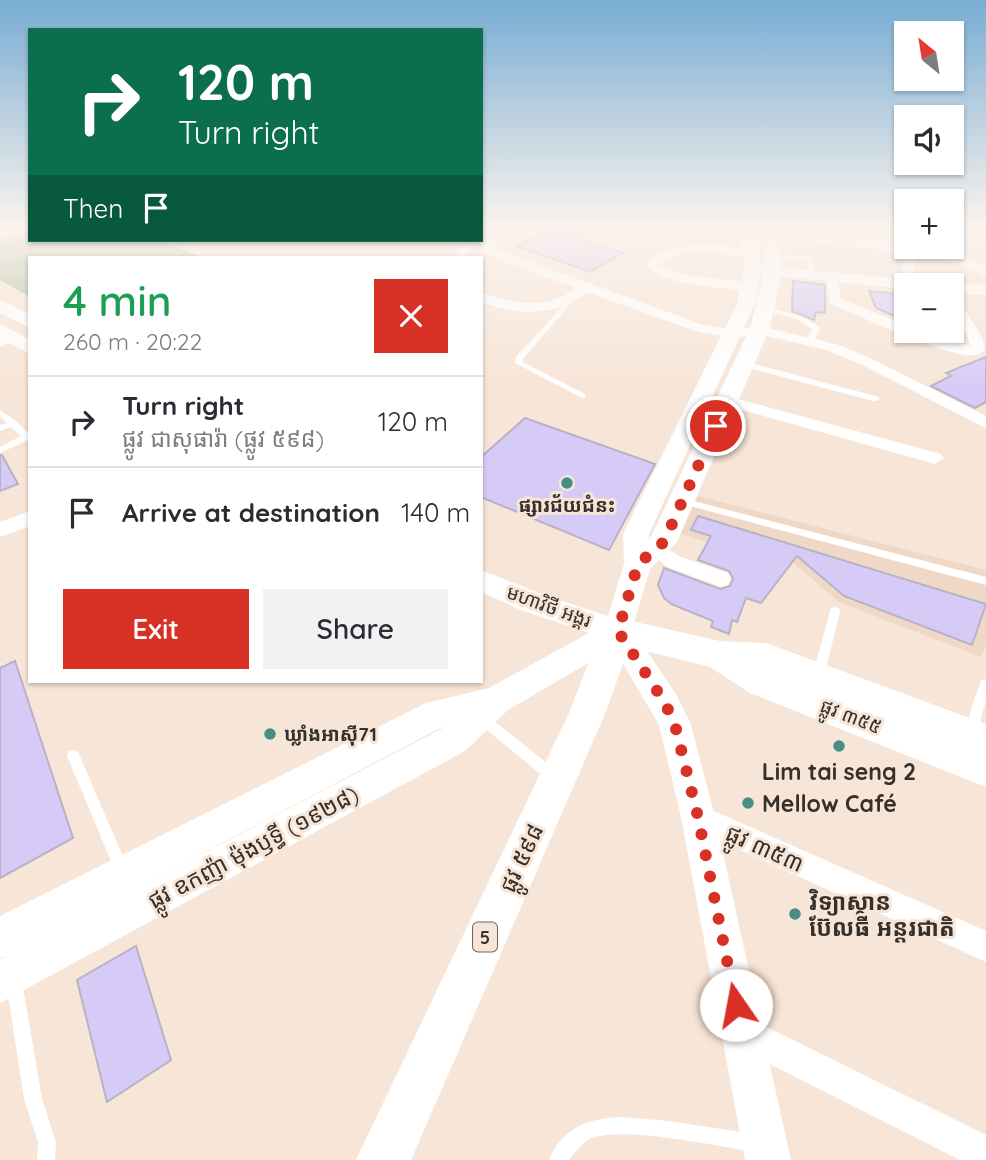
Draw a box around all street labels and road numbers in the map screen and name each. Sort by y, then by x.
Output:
street label: មហាវិថី អង្គរ [503,580,595,633]
street label: ផ្លូវ ៣៥៥ [815,693,885,744]
street label: ផ្លូវ ឧកញ៉ា ម៉ុងឫទ្ធី (១៩២៨) [143,779,367,922]
street label: ផ្លូវ ៣៥៣ [718,818,809,885]
street label: ផ្លូវ ៥៩៨ [493,819,556,900]
road number: 5 [473,922,497,952]

